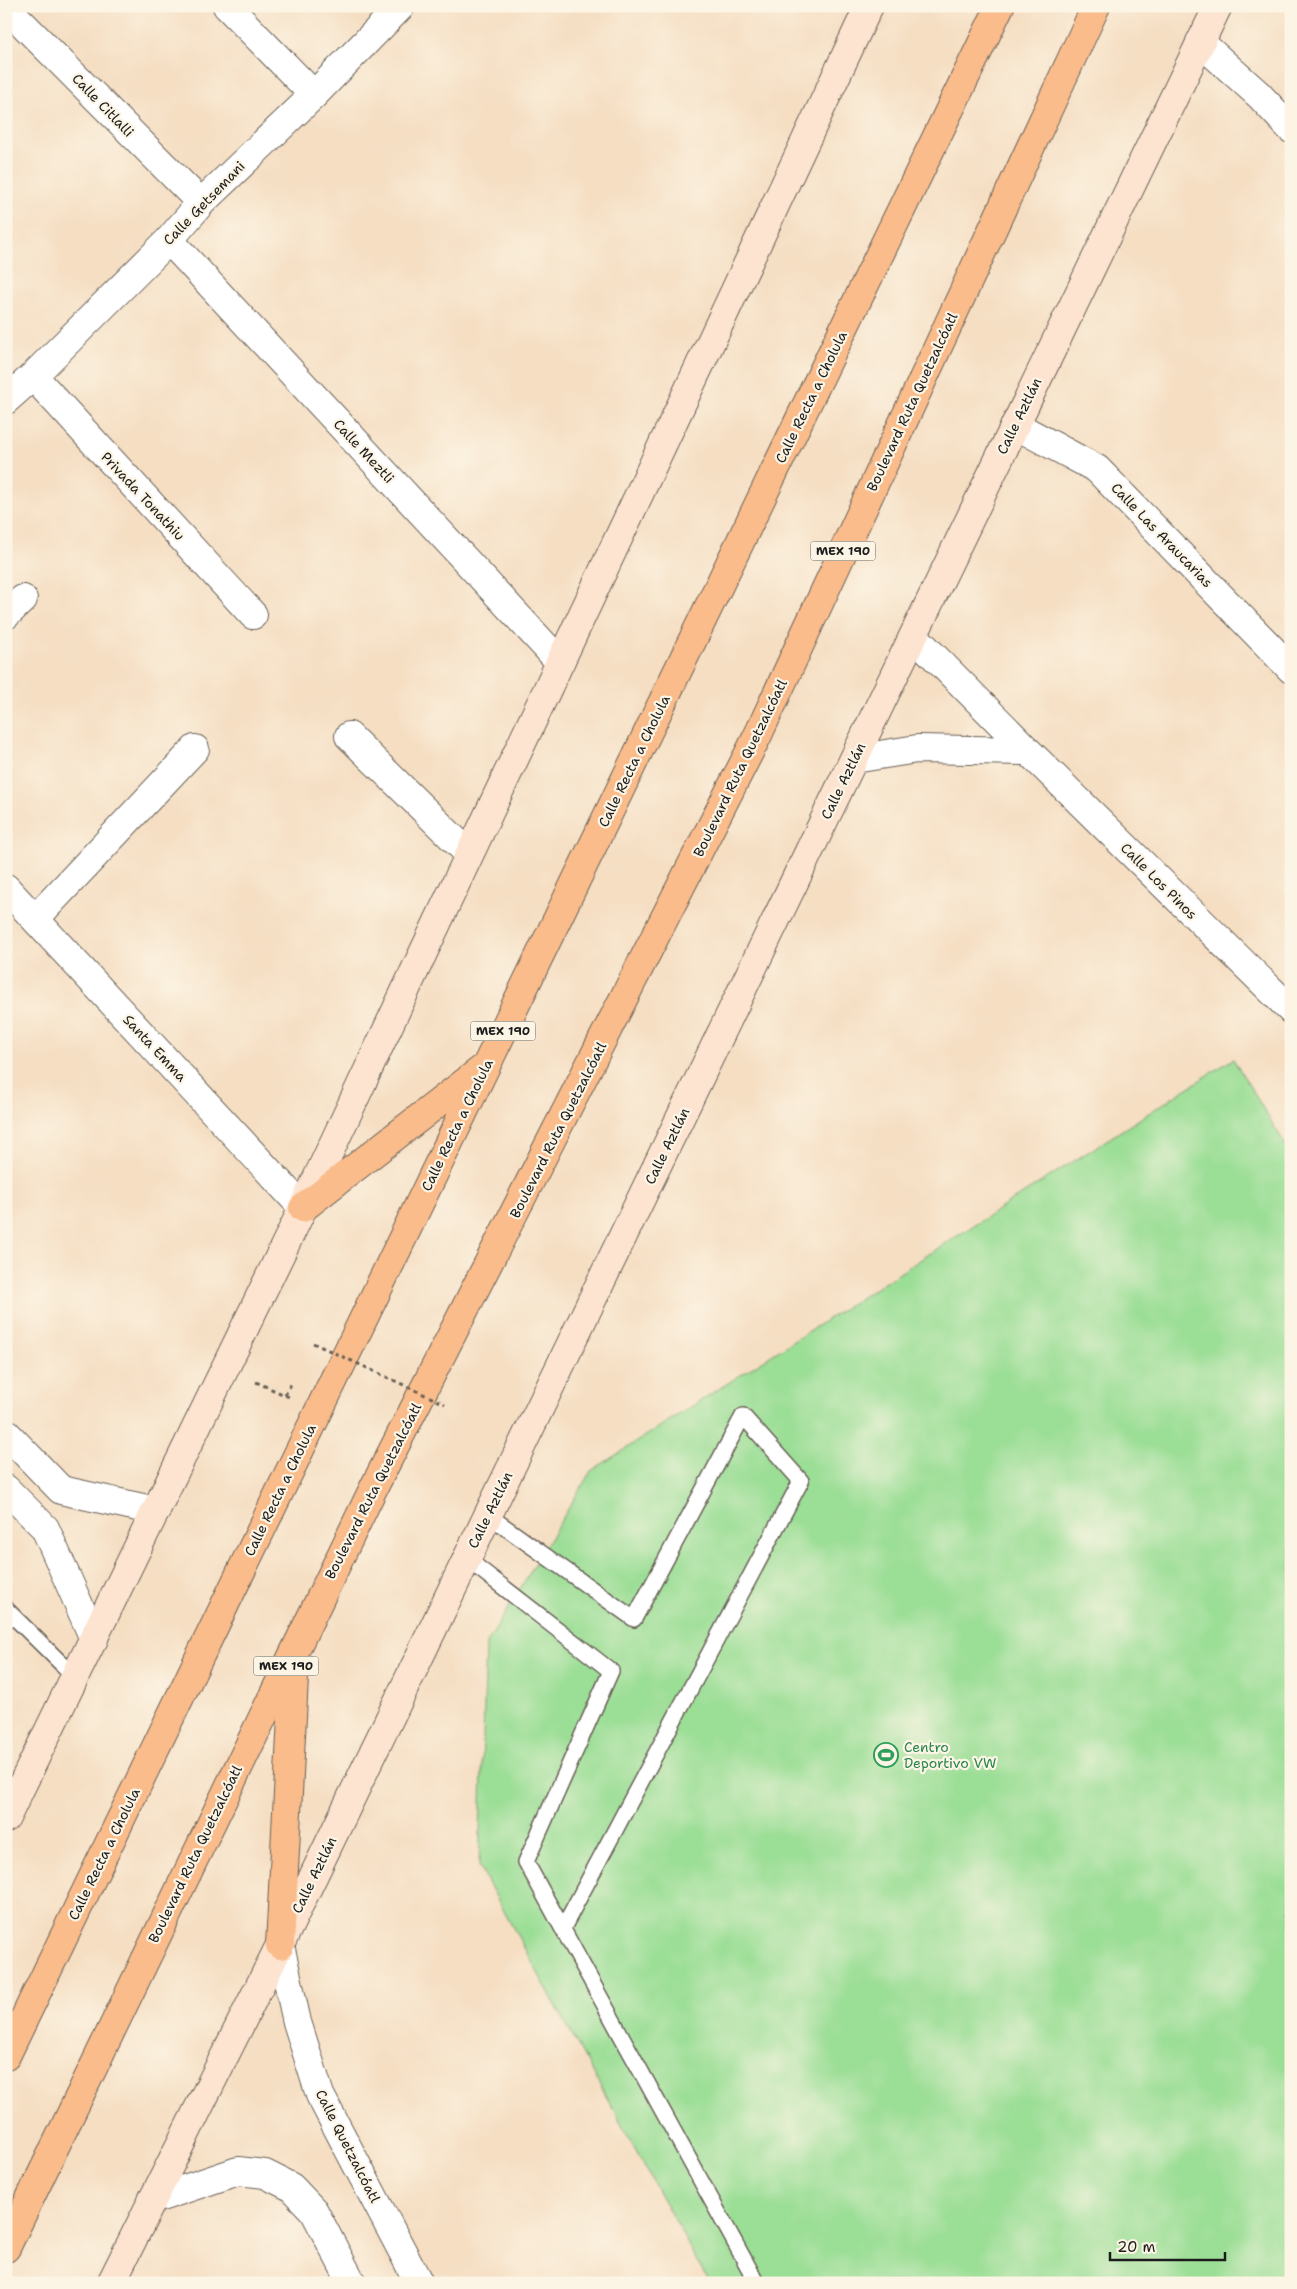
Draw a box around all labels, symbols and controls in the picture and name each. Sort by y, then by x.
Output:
street label: Calle Citlalli [68,69,138,141]
street label: Calle Getsemani [159,157,249,249]
street label: Boulevard Ruta Quetzalcóatl [863,309,962,494]
street label: Calle Recta a Cholula [771,328,851,466]
street label: Calle Aztlán [993,374,1046,457]
street label: Calle Meztli [330,415,398,487]
street label: Privada Tonathiu [97,448,189,544]
street label: Calle Las Araucarias [1107,479,1217,591]
road number: MEX 190 [810,542,876,560]
street label: Boulevard Ruta Quetzalcóatl [689,676,791,860]
street label: Calle Recta a Cholula [594,692,674,830]
street label: Calle Aztlán [817,739,870,822]
street label: Calle Los Pinos [1117,839,1201,923]
street label: Santa Emma [119,1011,191,1085]
road number: MEX 190 [470,1021,536,1040]
street label: Boulevard Ruta Quetzalcóatl [506,1038,611,1221]
street label: Calle Recta a Cholula [417,1056,497,1194]
street label: Calle Aztlán [641,1104,694,1187]
street label: Boulevard Ruta Quetzalcóatl [321,1399,426,1582]
street label: Calle Recta a Cholula [240,1421,320,1559]
street label: Calle Aztlán [464,1468,517,1551]
road number: MEX 190 [254,1656,318,1675]
place label: Centro Deportivo VW [904,1738,997,1772]
sports icon: Centro Deportivo VW [873,1742,899,1768]
street label: Boulevard Ruta Quetzalcóatl [144,1762,246,1946]
street label: Calle Recta a Cholula [64,1785,144,1923]
street label: Calle Aztlán [288,1833,341,1916]
street label: Calle Quetzalcóatl [312,2086,385,2206]
scale bar [1110,2229,1224,2261]
text: 20 m [1117,2237,1156,2257]

